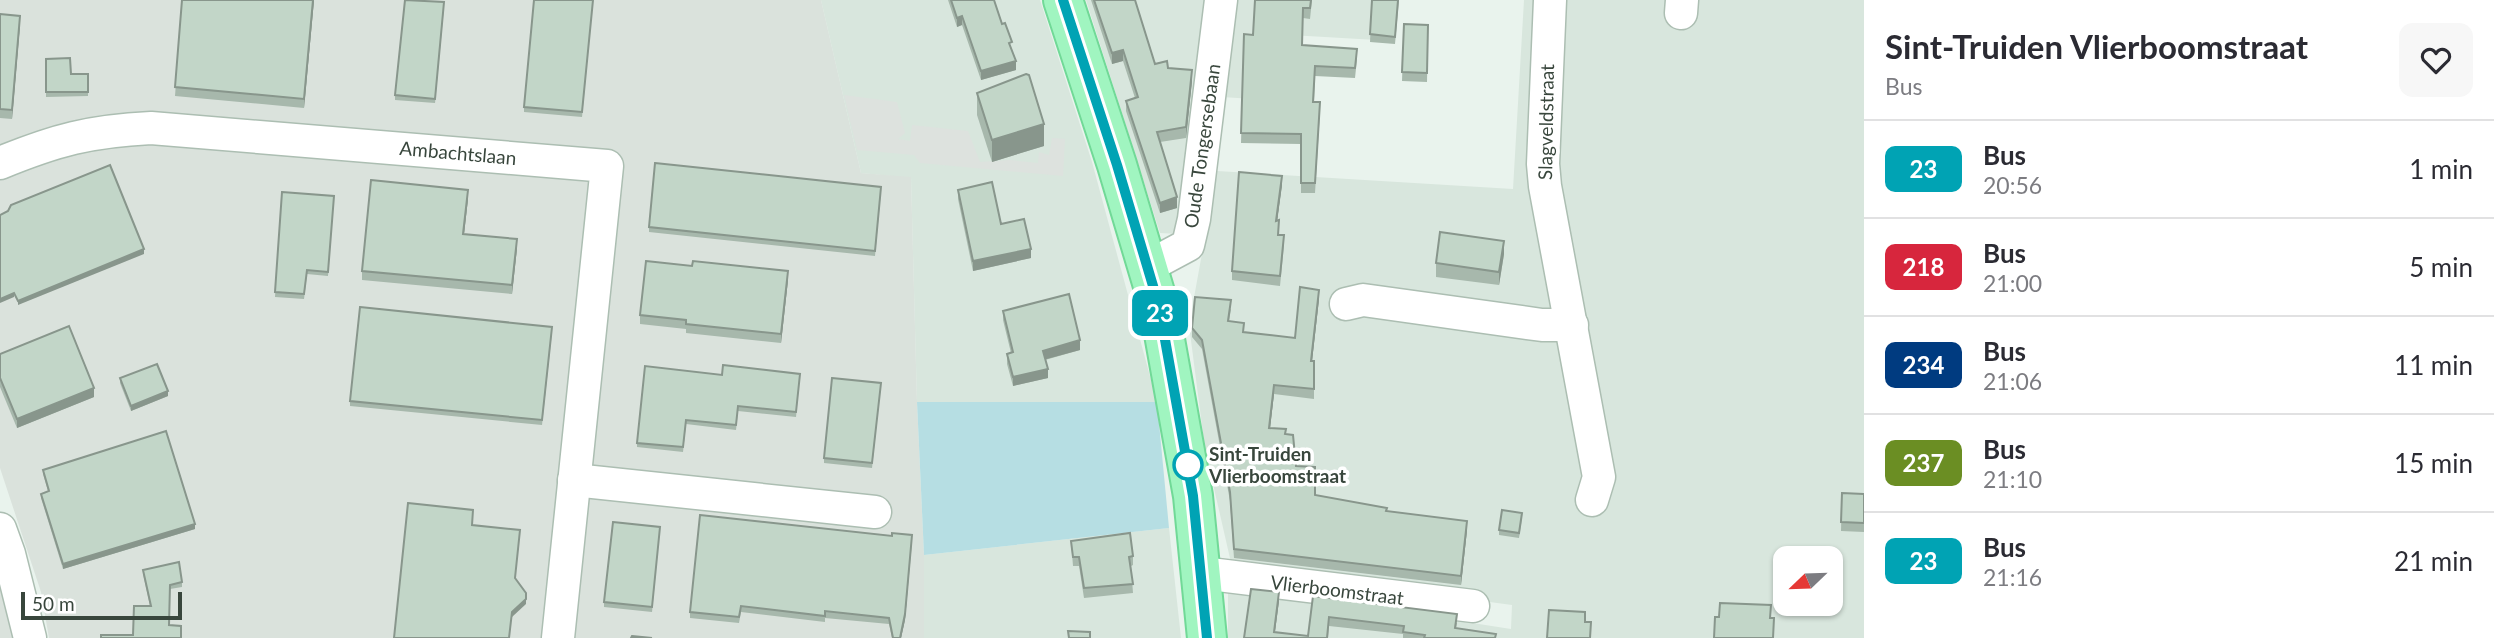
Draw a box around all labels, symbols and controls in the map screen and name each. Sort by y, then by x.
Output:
button: heart [2399,23,2473,97]
text: Sint-Truiden Vlierboomstraat [1885,26,2308,66]
street label: Oude Tongersebaan [1179,62,1224,230]
street label: Slagveldstraat [1533,64,1558,180]
text: Bus [1885,72,1922,100]
street label: Ambachtslaan [399,136,517,169]
text: Bus [1983,139,2026,171]
text: 1 min [2409,153,2473,185]
text: 23 [1910,154,1937,183]
text: 20:56 [1983,171,2042,199]
text: Bus [1983,237,2026,269]
text: 5 min [2409,251,2473,283]
text: 218 [1903,252,1944,281]
text: 21:00 [1983,269,2042,297]
line badge: 23 [1128,290,1192,336]
text: 23 [1146,298,1174,327]
text: Bus [1983,335,2026,367]
text: 11 min [2394,349,2473,381]
text: 234 [1903,350,1944,379]
text: 21:06 [1983,367,2042,395]
text: Bus [1983,433,2026,465]
place label: Sint-Truiden Vlierboomstraat [1208,442,1346,487]
text: 15 min [2394,447,2473,479]
text: 237 [1903,448,1944,477]
marker: Sint-Truiden Vlierboomstraat [1173,450,1203,480]
text: 21:10 [1983,465,2042,493]
text: Bus [1983,531,2026,563]
text: 21 min [2394,545,2473,577]
north arrow [1773,546,1843,616]
map controls [1773,546,1843,616]
text: 23 [1910,546,1937,575]
text: 21:16 [1983,563,2042,591]
street label: Vlierboomstraat [1269,570,1405,609]
scale bar [21,589,182,621]
text: 50 m [32,592,75,615]

